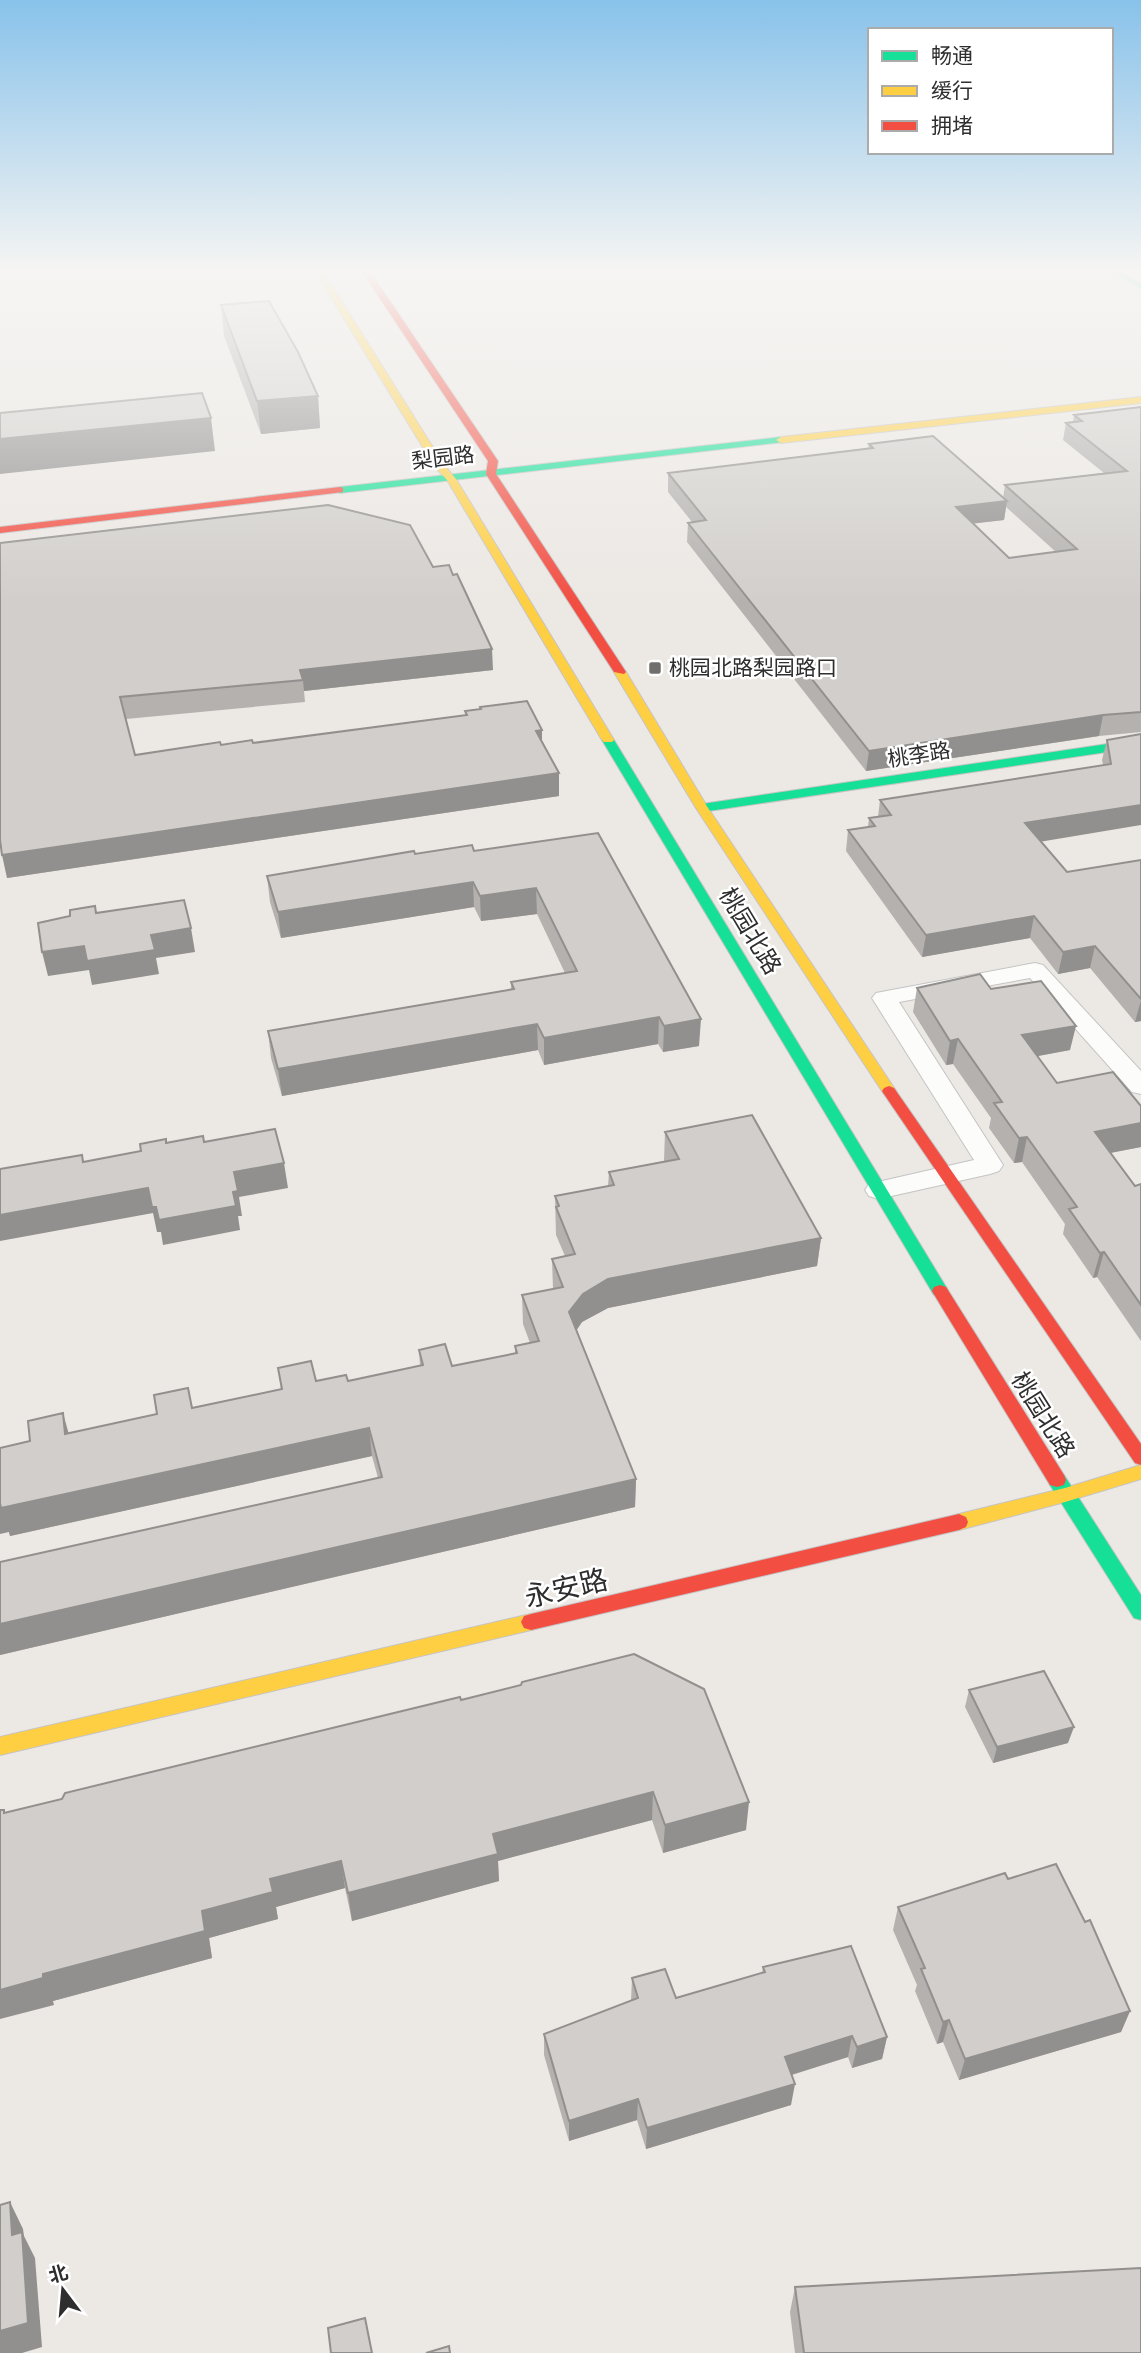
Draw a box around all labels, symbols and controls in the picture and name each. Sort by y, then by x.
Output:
legend [868,28,1113,154]
text: 畅通 [931,43,973,69]
text: 缓行 [931,78,973,104]
text: 拥堵 [931,113,973,139]
street label: 梨园路 [410,441,476,475]
place label: 桃园北路梨园路口 [669,655,837,681]
marker: 桃园北路梨园路口 [647,660,663,676]
street label: 桃李路 [886,737,952,773]
street label: 桃园北路 [712,882,788,980]
street label: 桃园北路 [1005,1366,1081,1464]
street label: 永安路 [521,1563,611,1615]
north arrow [28,2255,98,2325]
text: 北 [46,2260,71,2289]

